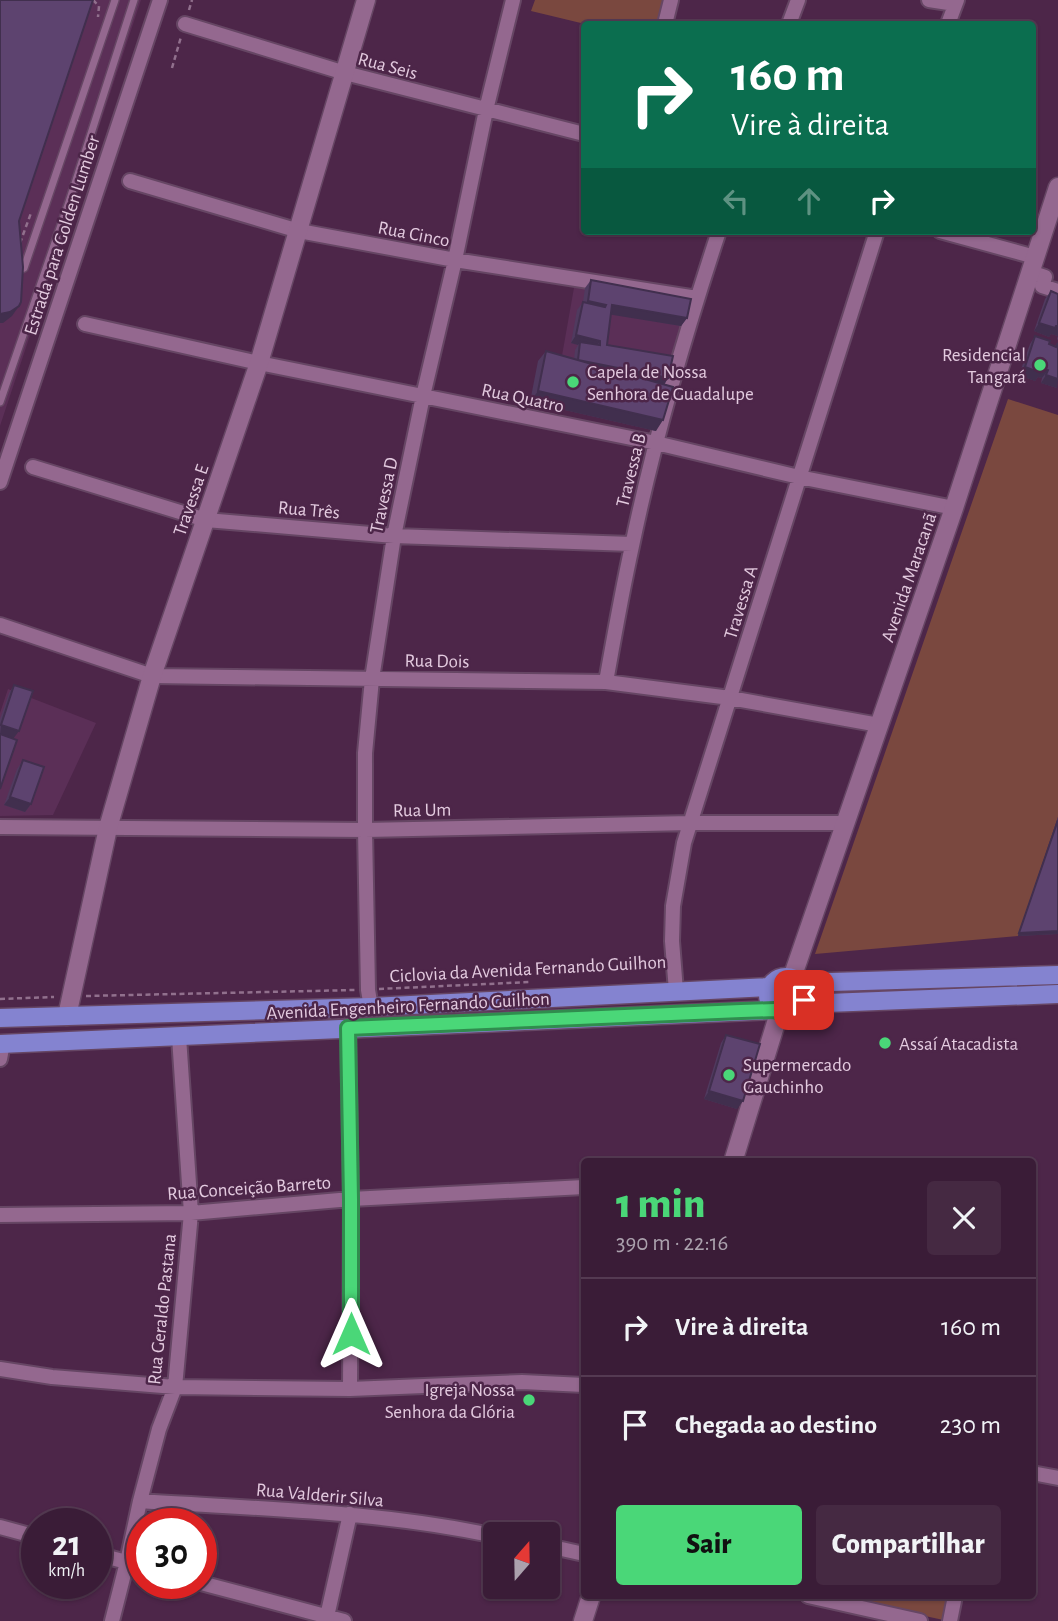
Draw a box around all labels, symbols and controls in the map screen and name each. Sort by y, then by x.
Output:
street label: Rua Seis [356,49,419,83]
icon: right [616,49,707,140]
text: 160 m [731,51,845,100]
text: Vire à direita [731,109,889,141]
street label: Estrada para Golden Lumber [21,133,104,338]
icon: left [717,182,755,220]
icon: ahead [790,182,828,220]
icon: right [863,182,901,220]
street label: Rua Cinco [376,218,451,251]
place label: Residencial Tangará [942,346,1026,387]
marker: Residencial Tangará [1032,357,1048,373]
place label: Capela de Nossa Senhora de Guadalupe [587,363,754,404]
marker: Capela de Nossa Senhora de Guadalupe [565,374,581,390]
street label: Rua Quatro [480,380,566,416]
street label: Travessa B [613,432,650,509]
street label: Travessa D [367,456,402,535]
street label: Travessa E [170,462,212,539]
street label: Rua Três [277,498,340,523]
street label: Avenida Maracanã [878,510,941,645]
street label: Travessa A [721,563,762,642]
street label: Rua Dois [404,651,470,672]
street label: Rua Um [393,800,451,821]
street label: Ciclovia da Avenida Fernando Guilhon [389,953,667,986]
pin [774,970,834,1030]
icon: arrive [785,981,823,1019]
street label: Avenida Engenheiro Fernando Guilhon [266,990,550,1023]
marker: Assaí Atacadista [877,1035,893,1051]
place label: Assaí Atacadista [899,1035,1018,1054]
place label: Supermercado Gauchinho [743,1056,851,1097]
marker: Supermercado Gauchinho [721,1067,737,1083]
street label: Rua Conceição Barreto [167,1173,332,1204]
button: close [927,1181,1001,1255]
text: 1 min [616,1183,705,1225]
text: 390 m · 22:16 [616,1232,728,1255]
street label: Rua Geraldo Pastana [145,1233,180,1386]
position arrow [314,1297,388,1371]
icon: right [616,1308,654,1346]
text: Vire à direita [675,1314,809,1340]
text: 160 m [941,1314,1001,1340]
place label: Igreja Nossa Senhora da Glória [385,1381,515,1422]
marker: Igreja Nossa Senhora da Glória [521,1392,537,1408]
icon: arrive [616,1406,654,1444]
text: Chegada ao destino [675,1412,877,1438]
text: 230 m [940,1412,1001,1438]
street label: Rua Valderir Silva [255,1480,385,1511]
button: Sair [616,1505,802,1585]
button: Compartilhar [816,1505,1001,1585]
speed limit sign: 30 [126,1508,217,1599]
north arrow [483,1522,560,1600]
map controls [483,1522,560,1599]
text: 21 [52,1527,81,1562]
text: km/h [48,1562,85,1580]

